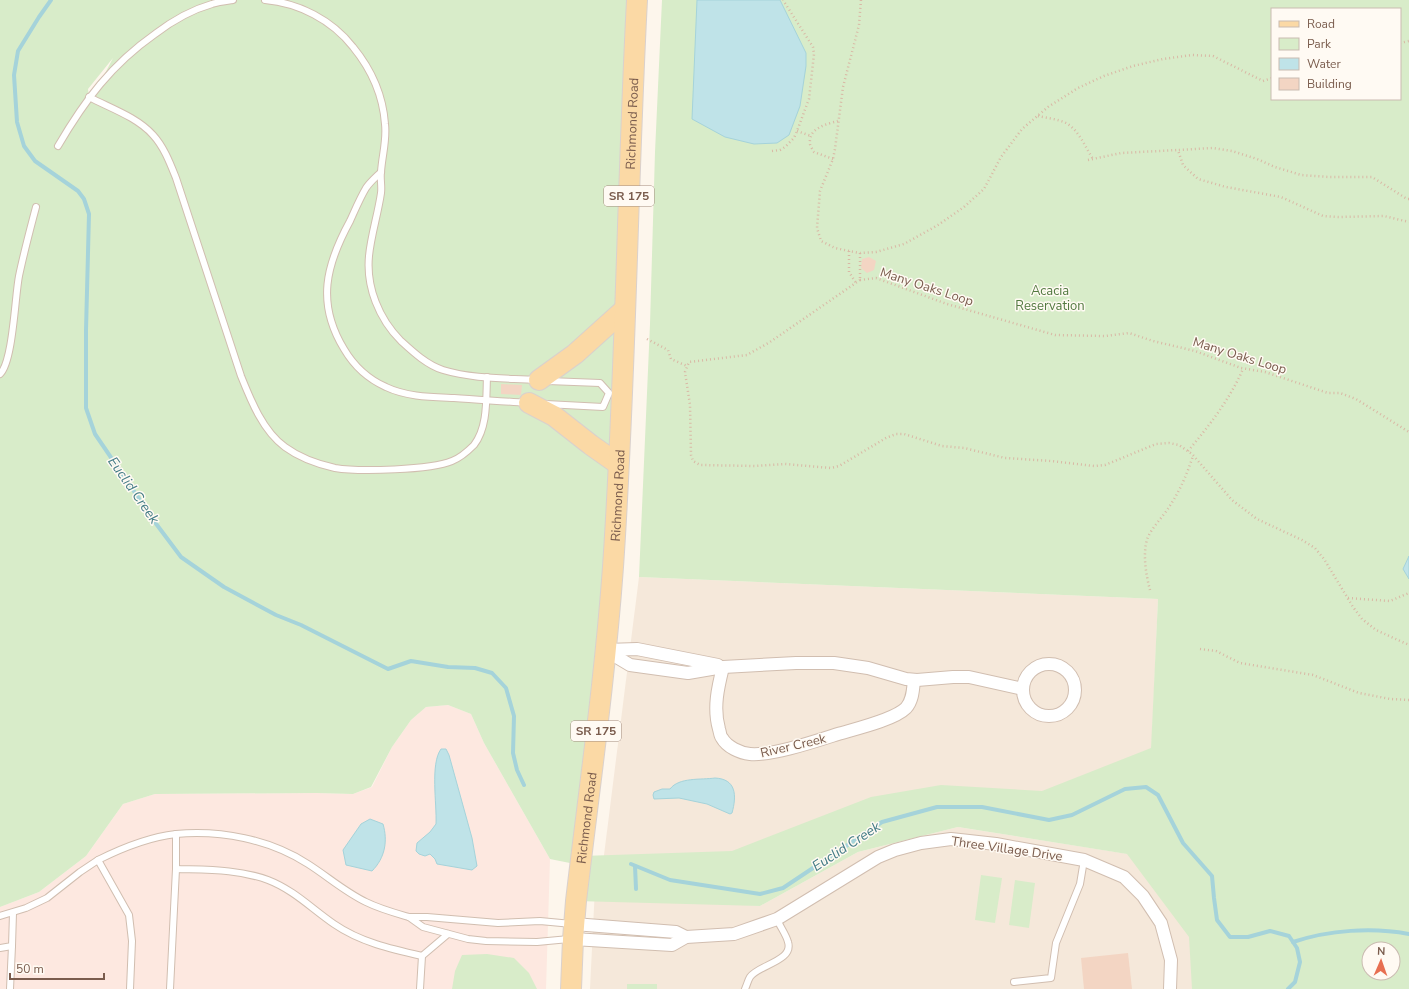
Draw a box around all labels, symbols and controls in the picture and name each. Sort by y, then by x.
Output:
legend [1271,8,1401,100]
text: Road [1307,16,1335,32]
text: Park [1307,36,1332,52]
text: Water [1307,56,1341,72]
text: Building [1307,76,1352,92]
street label: Richmond Road [622,77,643,170]
road number: SR 175 [604,186,654,206]
street label: Many Oaks Loop [878,263,976,311]
park label: Acacia Reservation [1015,282,1085,315]
street label: Many Oaks Loop [1191,333,1289,379]
street label: Richmond Road [607,449,630,542]
water label: Euclid Creek [103,453,164,528]
road number: SR 175 [571,721,621,741]
street label: River Creek [759,730,828,762]
street label: Richmond Road [573,771,602,865]
water label: Euclid Creek [808,817,885,876]
street label: Three Village Drive [950,832,1064,866]
north arrow [1361,941,1401,981]
text: N [1377,944,1386,959]
scale bar [10,955,104,981]
text: 50 m [16,961,44,977]

